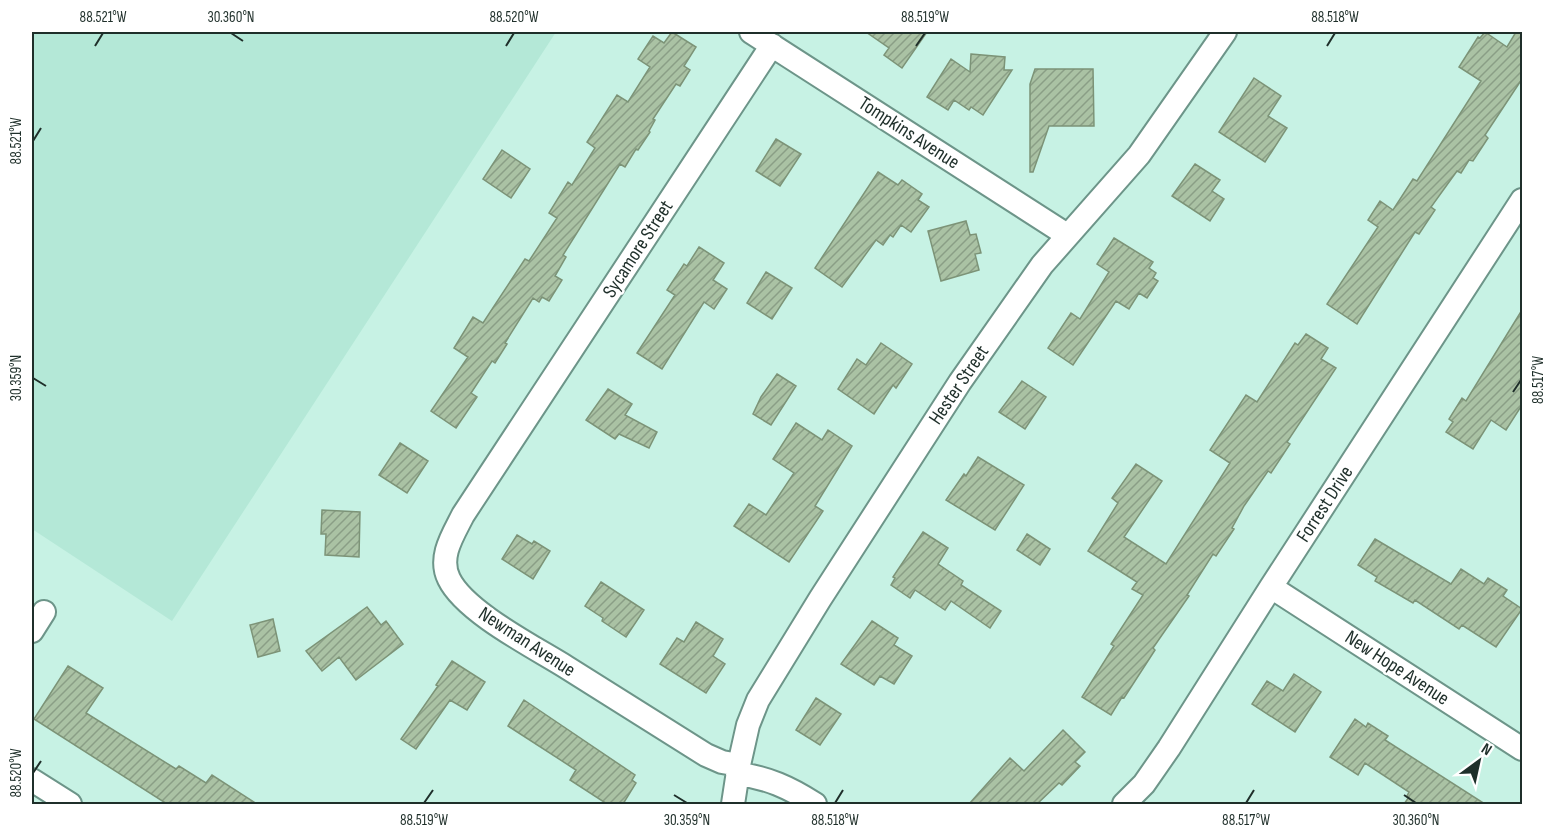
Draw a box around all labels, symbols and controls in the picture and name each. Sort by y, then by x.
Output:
text: 88.521°W [80,8,127,27]
text: 30.360°N [208,8,255,27]
text: 88.520°W [490,8,539,27]
text: 88.519°W [901,8,949,27]
text: 88.518°W [1311,8,1359,27]
street label: Tompkins Avenue [854,92,964,174]
text: 88.521°W [7,117,26,164]
street label: Sycamore Street [598,196,678,302]
street label: Hester Street [924,341,994,429]
text: 30.359°N [7,355,26,401]
text: 88.517°W [1529,356,1548,404]
street label: Forrest Drive [1291,461,1359,547]
street label: Newman Avenue [474,602,580,682]
street label: New Hope Avenue [1340,625,1454,711]
north arrow [1449,731,1509,791]
text: N [1478,739,1495,760]
text: 88.520°W [7,748,26,797]
text: 88.519°W [400,811,448,830]
text: 30.359°N [664,811,710,830]
text: 88.518°W [811,811,859,830]
text: 88.517°W [1222,811,1270,830]
text: 30.360°N [1393,811,1440,830]

